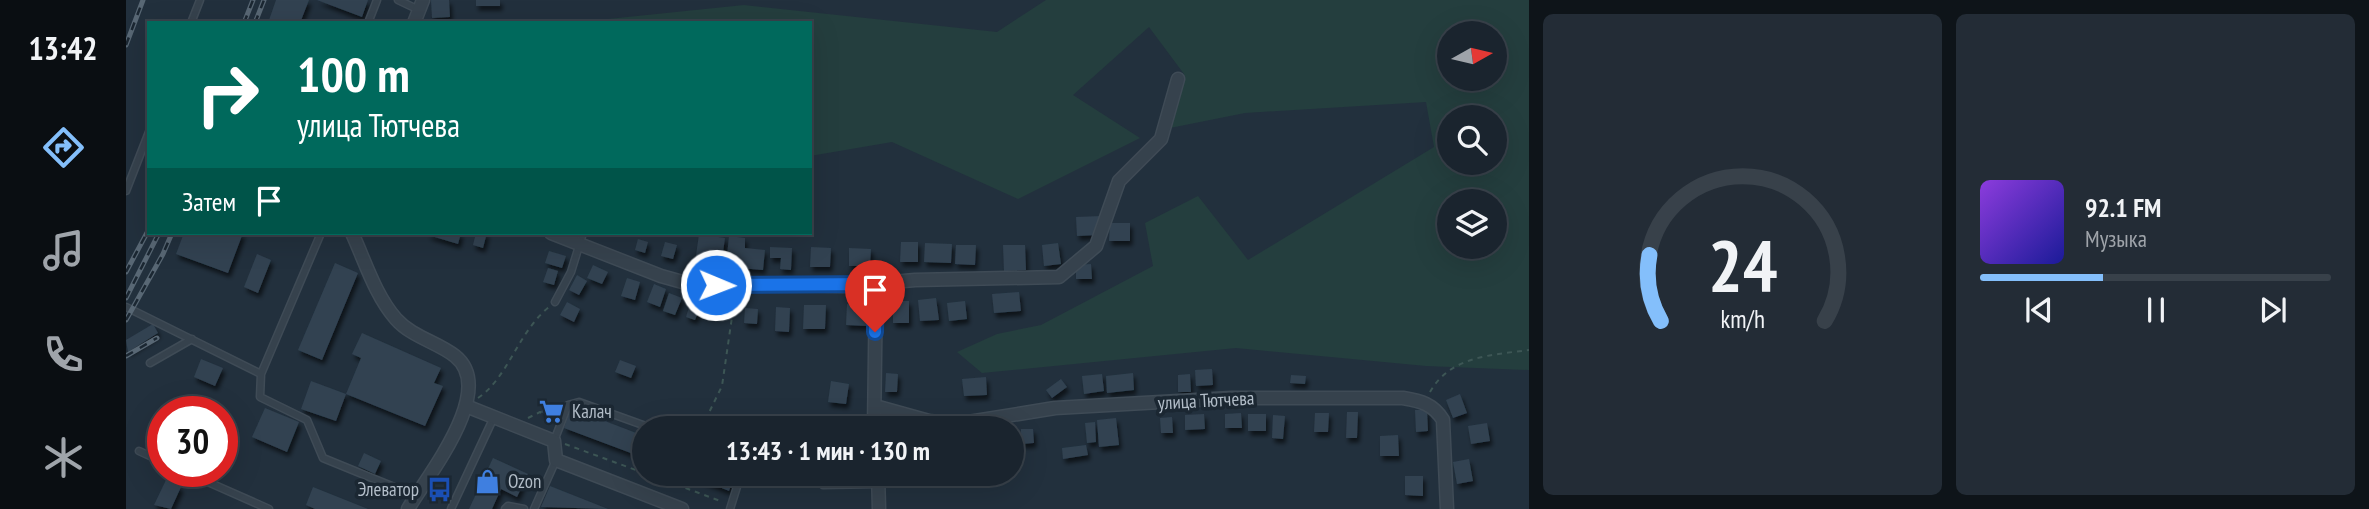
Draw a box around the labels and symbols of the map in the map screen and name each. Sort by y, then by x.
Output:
north arrow [1437,21,1507,91]
position arrow [679,248,753,322]
pin [845,260,905,332]
street label: улица Тютчева [1157,385,1255,415]
speed limit sign: 30 [147,396,238,487]
supermarket icon: Калач [538,397,566,425]
place label: Калач [572,399,612,423]
shop icon: Ozon [474,467,502,495]
place label: Ozon [508,469,541,493]
bus stop icon: Элеватор [425,475,453,503]
place label: Элеватор [357,477,419,501]

